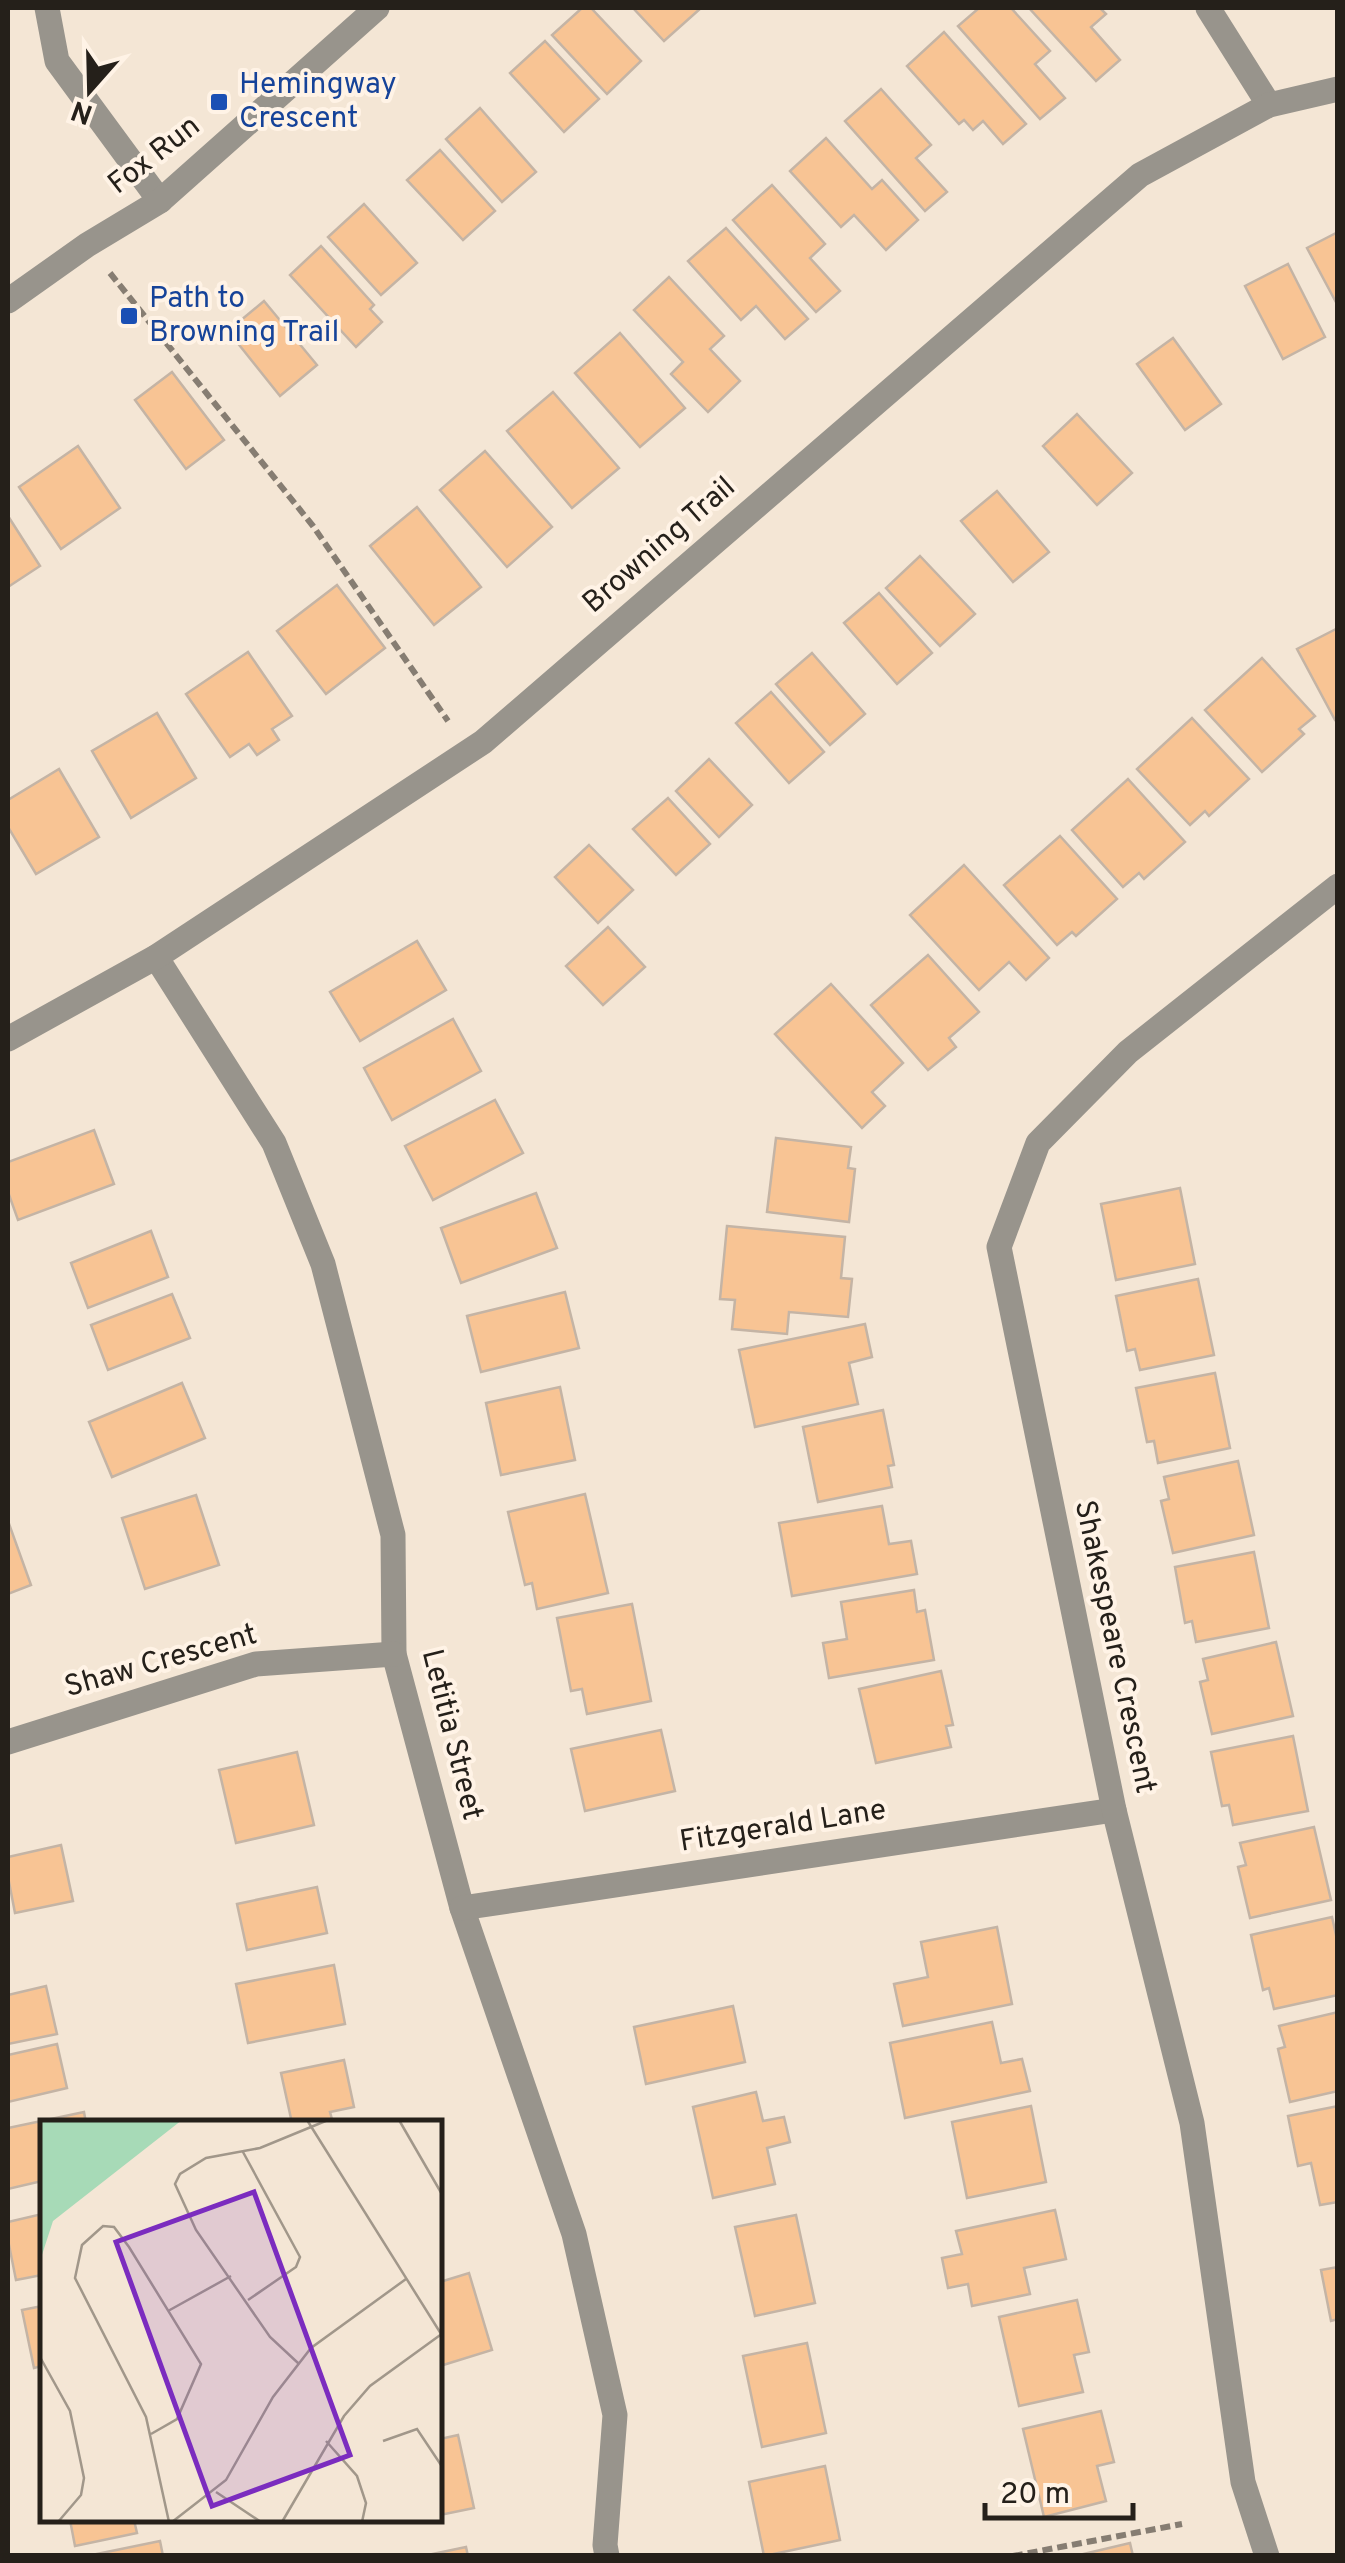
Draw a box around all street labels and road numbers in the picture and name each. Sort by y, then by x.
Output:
street label: Fox Run [102,109,208,203]
street label: Browning Trail [576,470,744,622]
street label: Shakespeare Crescent [1065,1497,1163,1797]
street label: Shaw Crescent [61,1617,261,1707]
street label: Letitia Street [412,1646,490,1824]
street label: Fitzgerald Lane [677,1792,889,1862]

